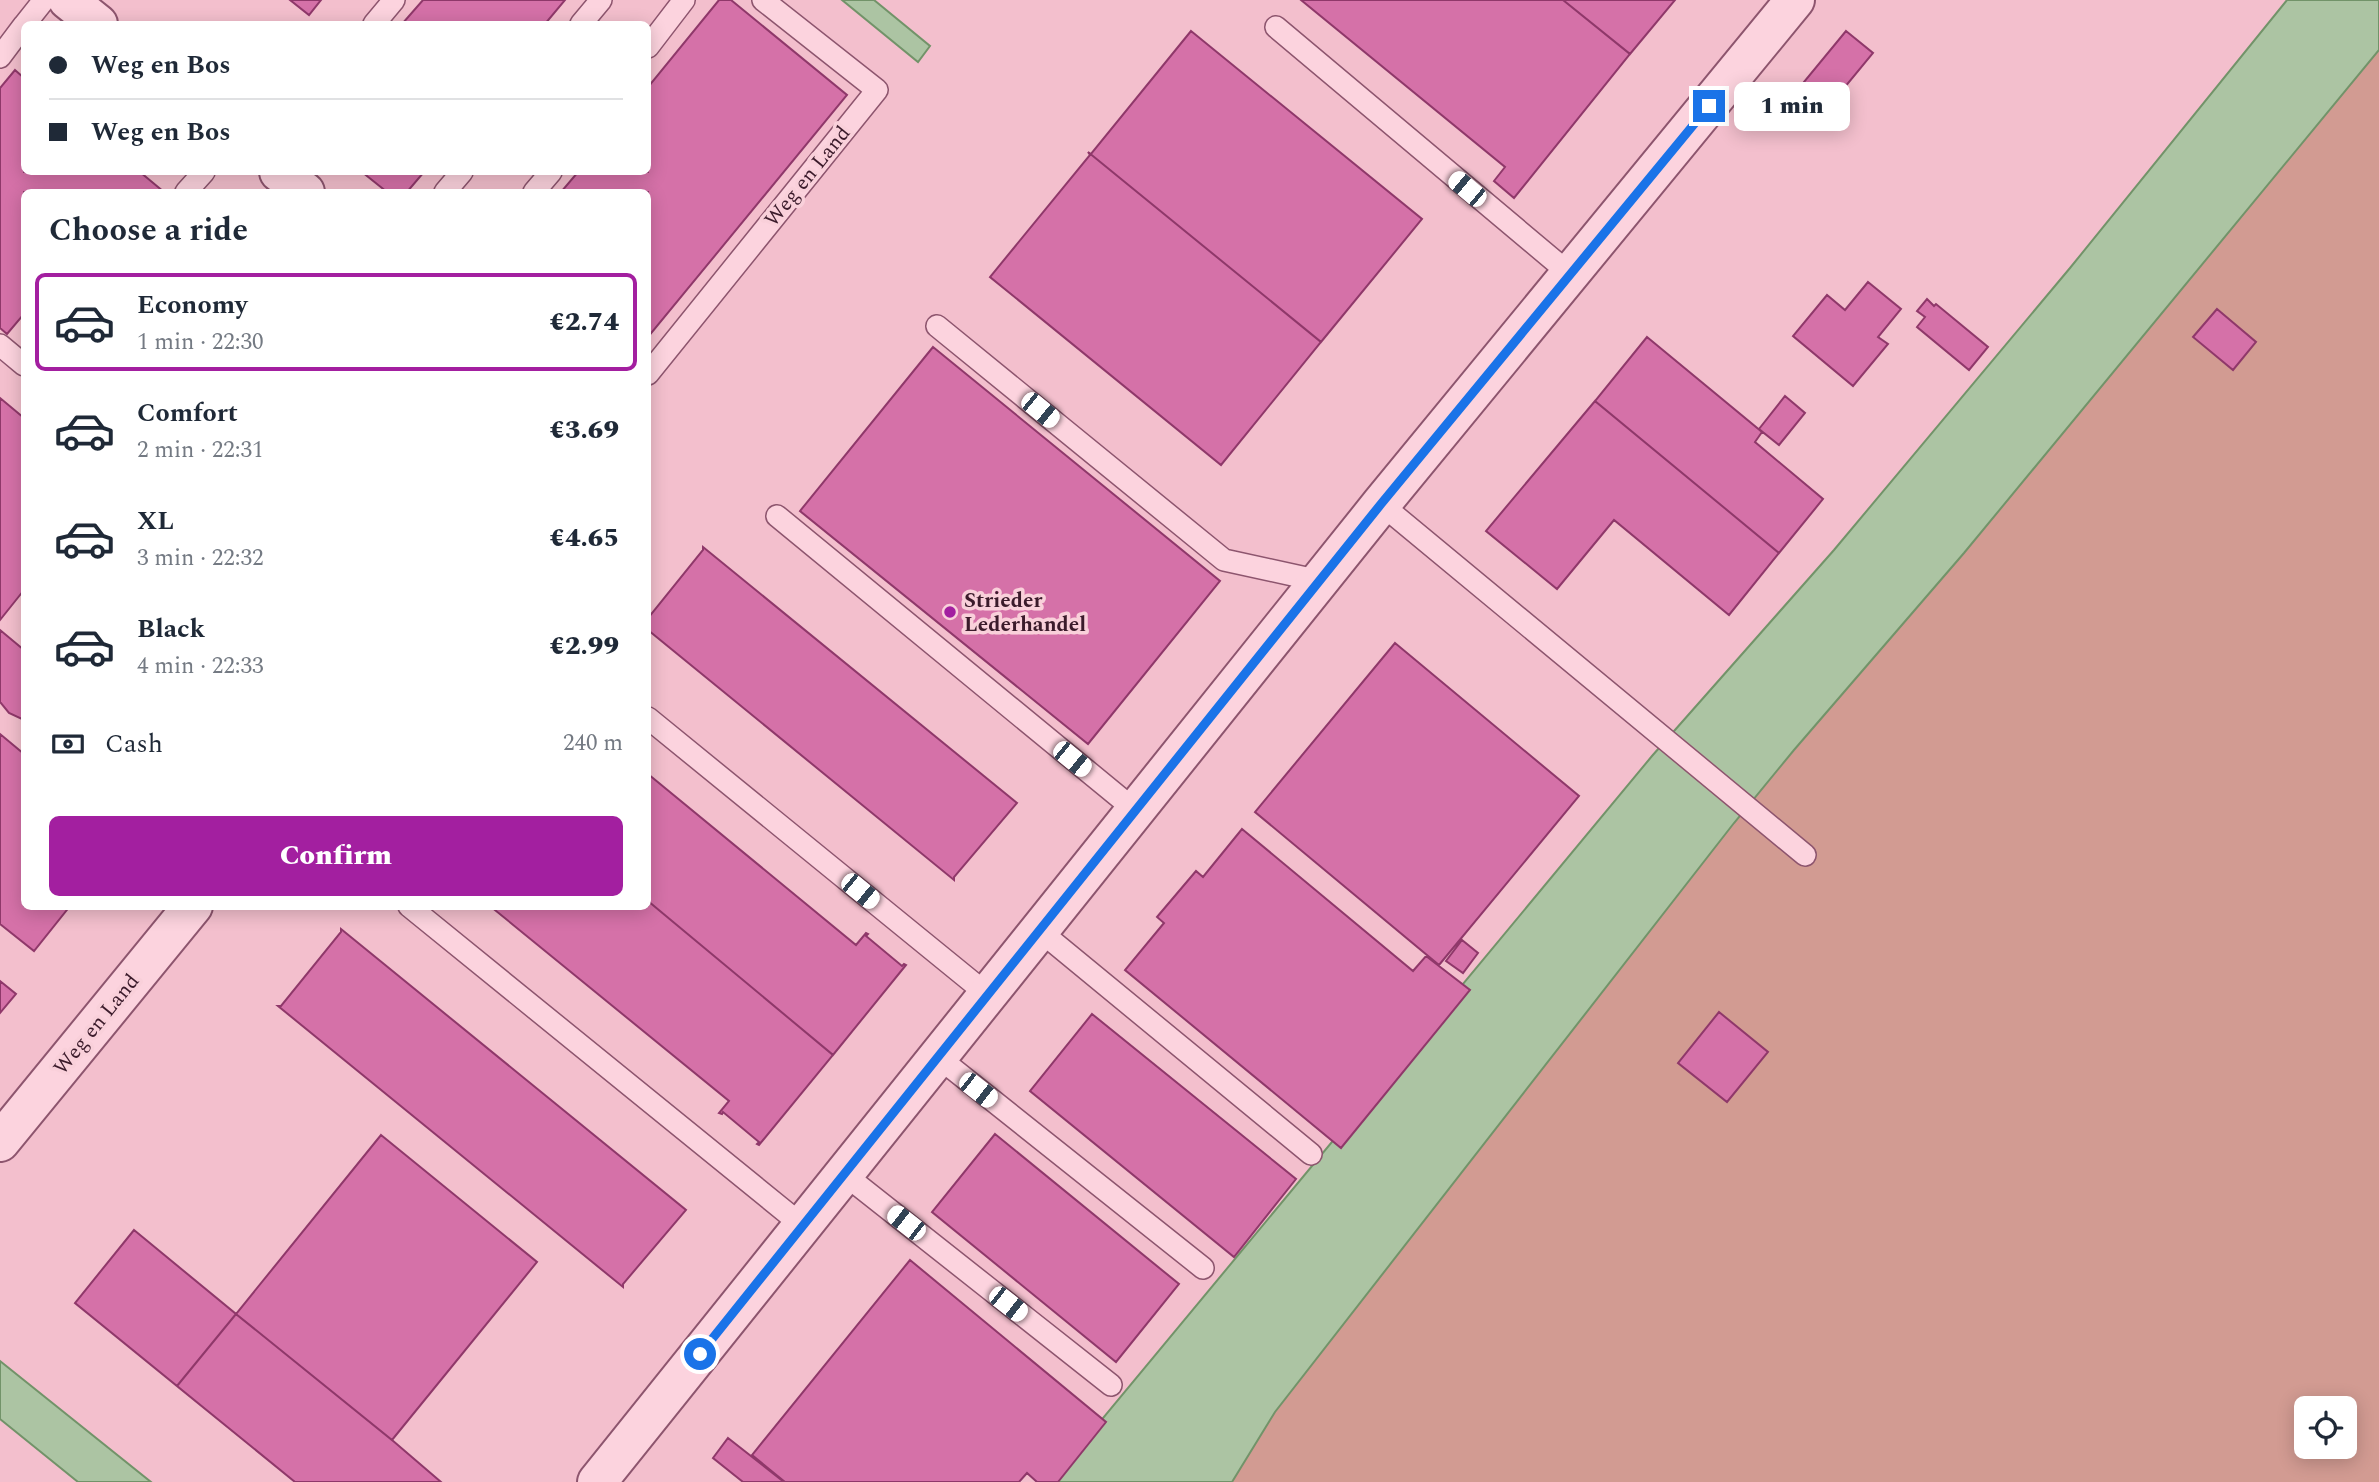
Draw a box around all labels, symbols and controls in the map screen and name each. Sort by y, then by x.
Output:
text: Weg en Bos [91,45,231,85]
callout: 1 min [1734,82,1849,130]
text: 1 min [1760,89,1824,124]
route end [1693,90,1725,122]
text: Weg en Bos [91,112,231,152]
street label: Weg en Land [757,119,859,234]
car [1445,167,1490,211]
text: Choose a ride [49,206,248,255]
text: Economy [137,285,247,325]
icon: car [53,291,116,354]
text: €2.74 [549,302,619,342]
text: 1 min · 22:30 [137,325,264,360]
car [1018,389,1063,431]
text: Comfort [137,393,238,433]
icon: car [53,399,116,462]
text: €3.69 [549,410,619,450]
text: 2 min · 22:31 [137,433,264,468]
text: XL [137,501,174,541]
icon: car [53,507,116,570]
text: €4.65 [549,518,619,558]
text: 3 min · 22:32 [137,541,264,576]
place label: Strieder Lederhandel [964,585,1086,641]
marker: Strieder Lederhandel [942,604,958,620]
text: Black [137,609,205,649]
icon: car [53,615,116,678]
text: €2.99 [549,626,619,666]
text: 4 min · 22:33 [137,649,264,684]
text: Cash [105,724,163,764]
icon: cash [49,725,87,763]
text: 240 m [563,726,623,761]
car [1050,738,1095,780]
button: Confirm [49,816,623,896]
car [838,870,883,912]
street label: Weg en Land [46,967,148,1082]
car [955,1069,1002,1111]
car [883,1202,930,1244]
car [985,1283,1032,1325]
route start [684,1338,716,1370]
map controls [2294,1396,2357,1459]
button: locate [2294,1396,2357,1459]

